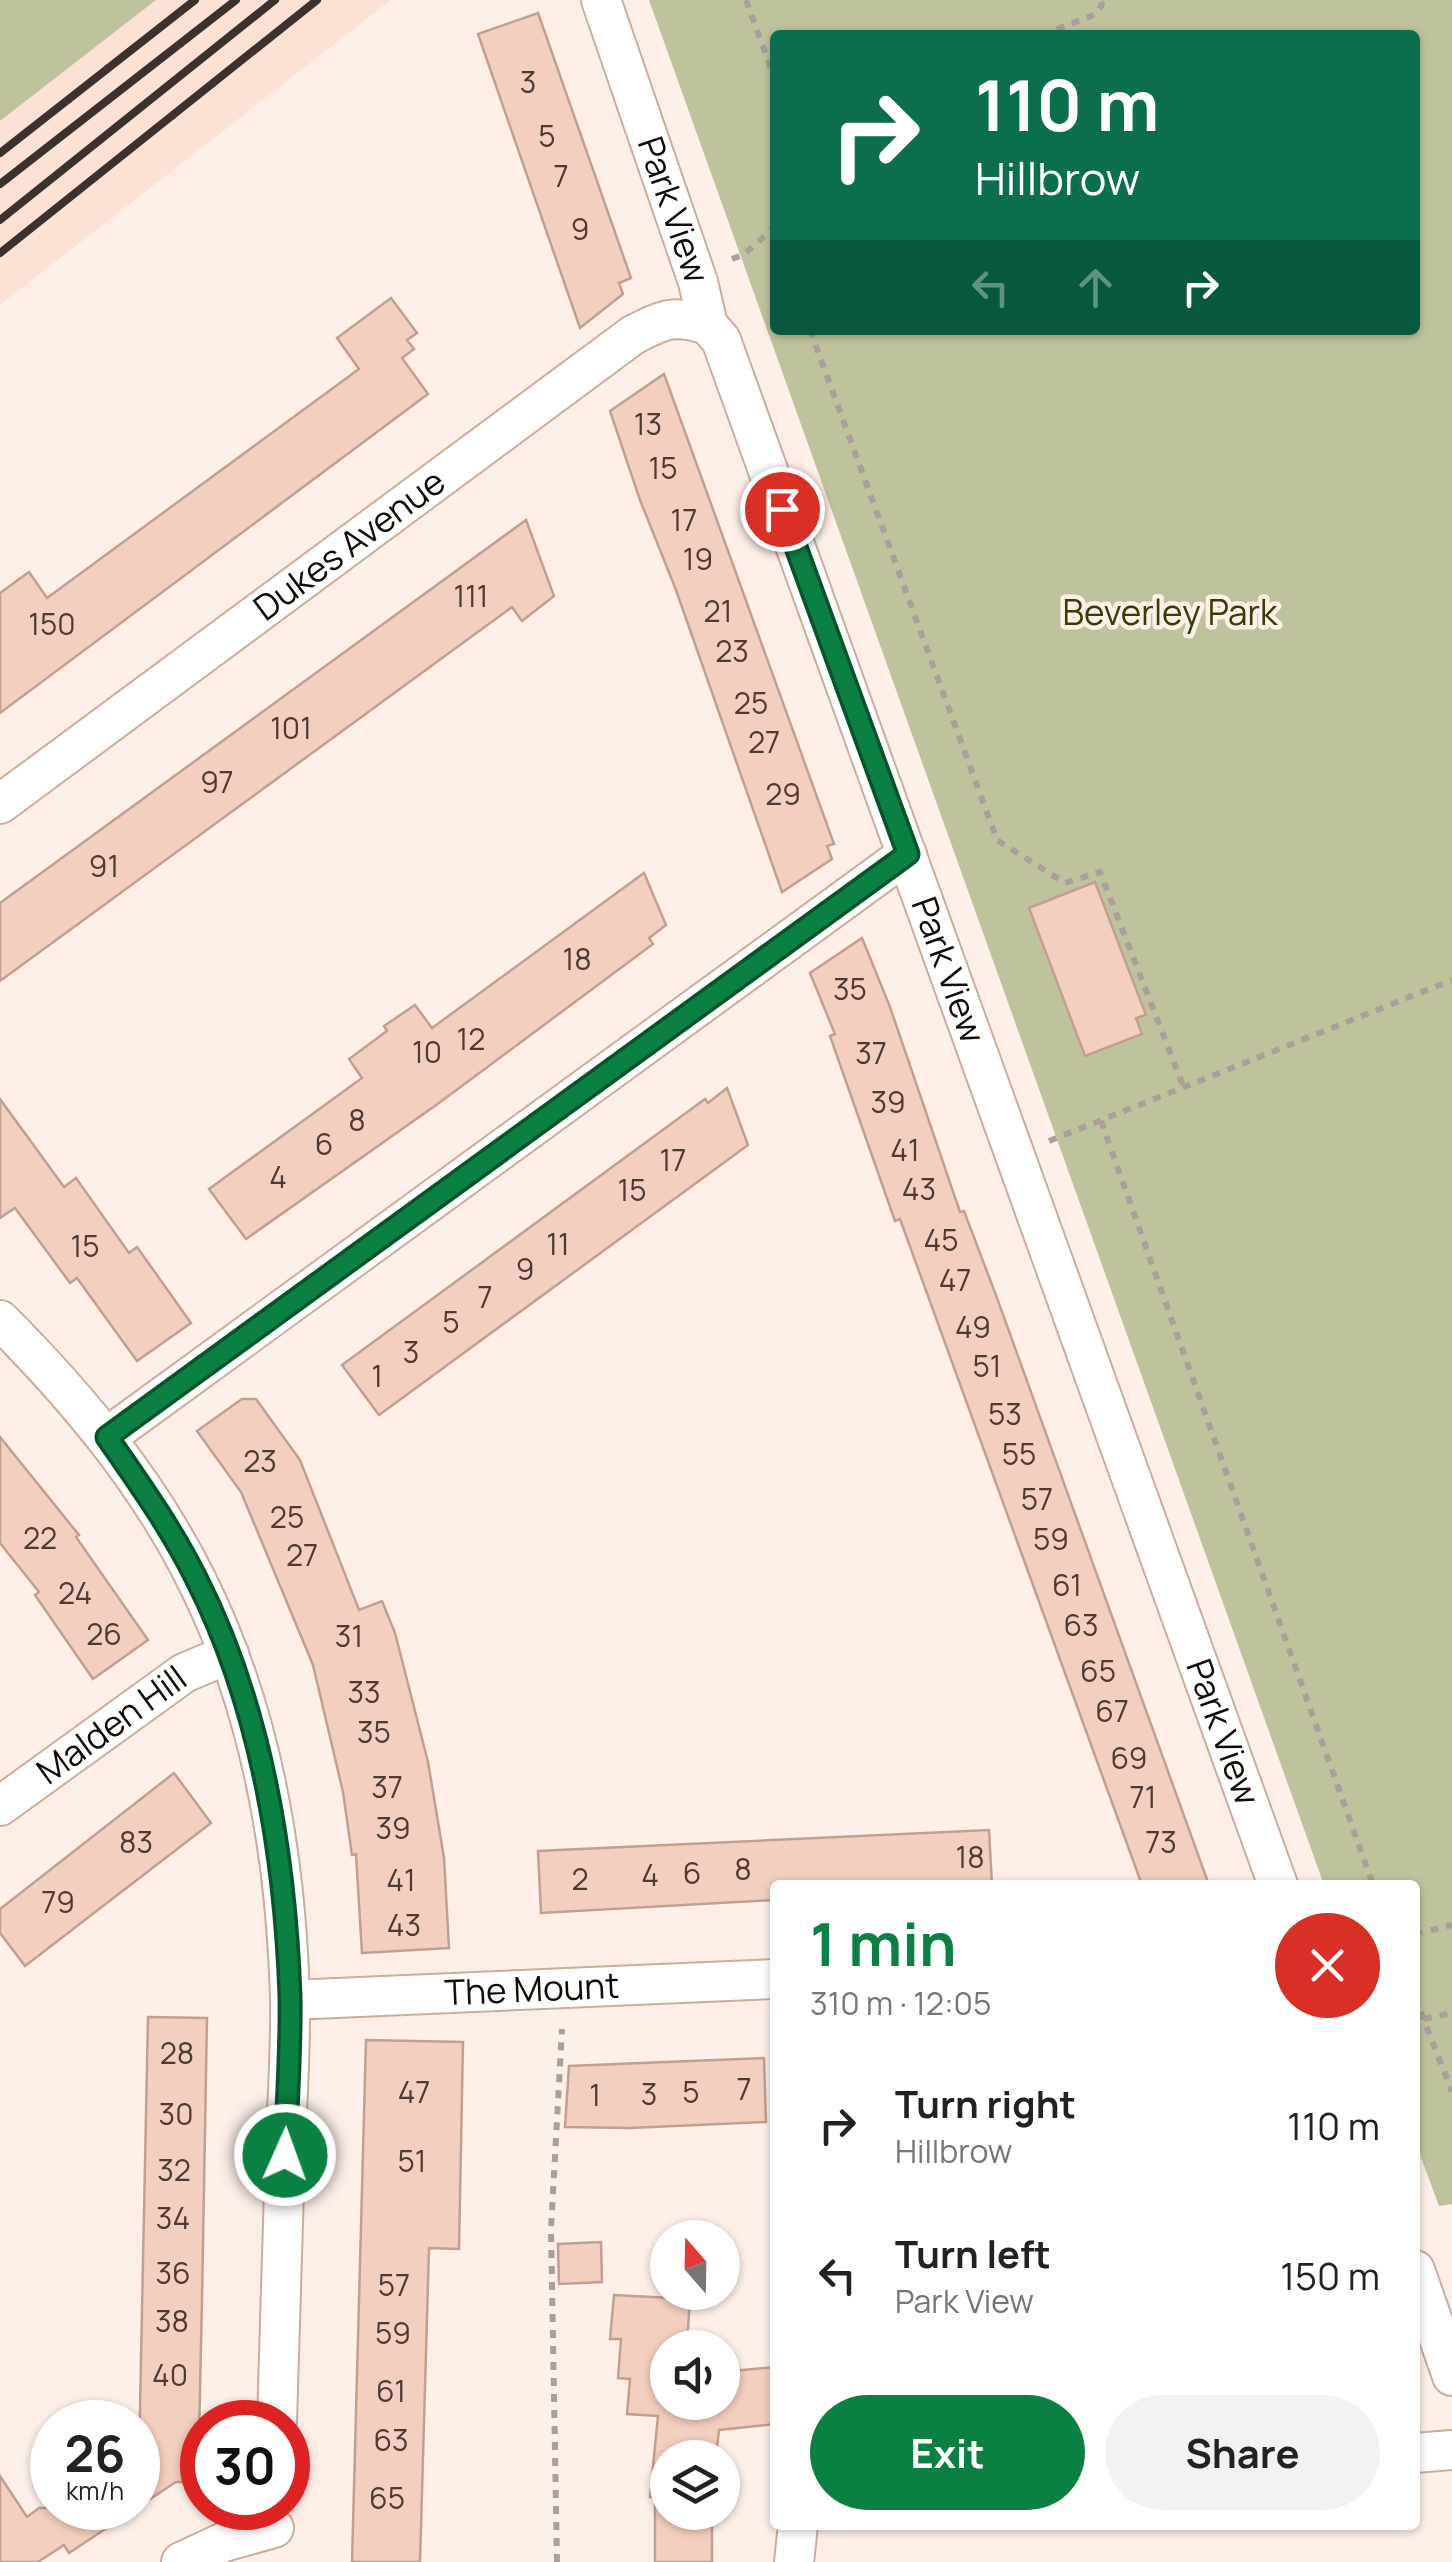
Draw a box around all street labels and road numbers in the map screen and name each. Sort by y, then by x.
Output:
street label: Park View [627,130,722,289]
street label: Dukes Avenue [243,457,454,631]
street label: Park View [901,890,998,1050]
street label: Park View [1175,1652,1272,1812]
street label: Malden Hill [27,1654,196,1795]
street label: The Mount [443,1961,620,2016]

